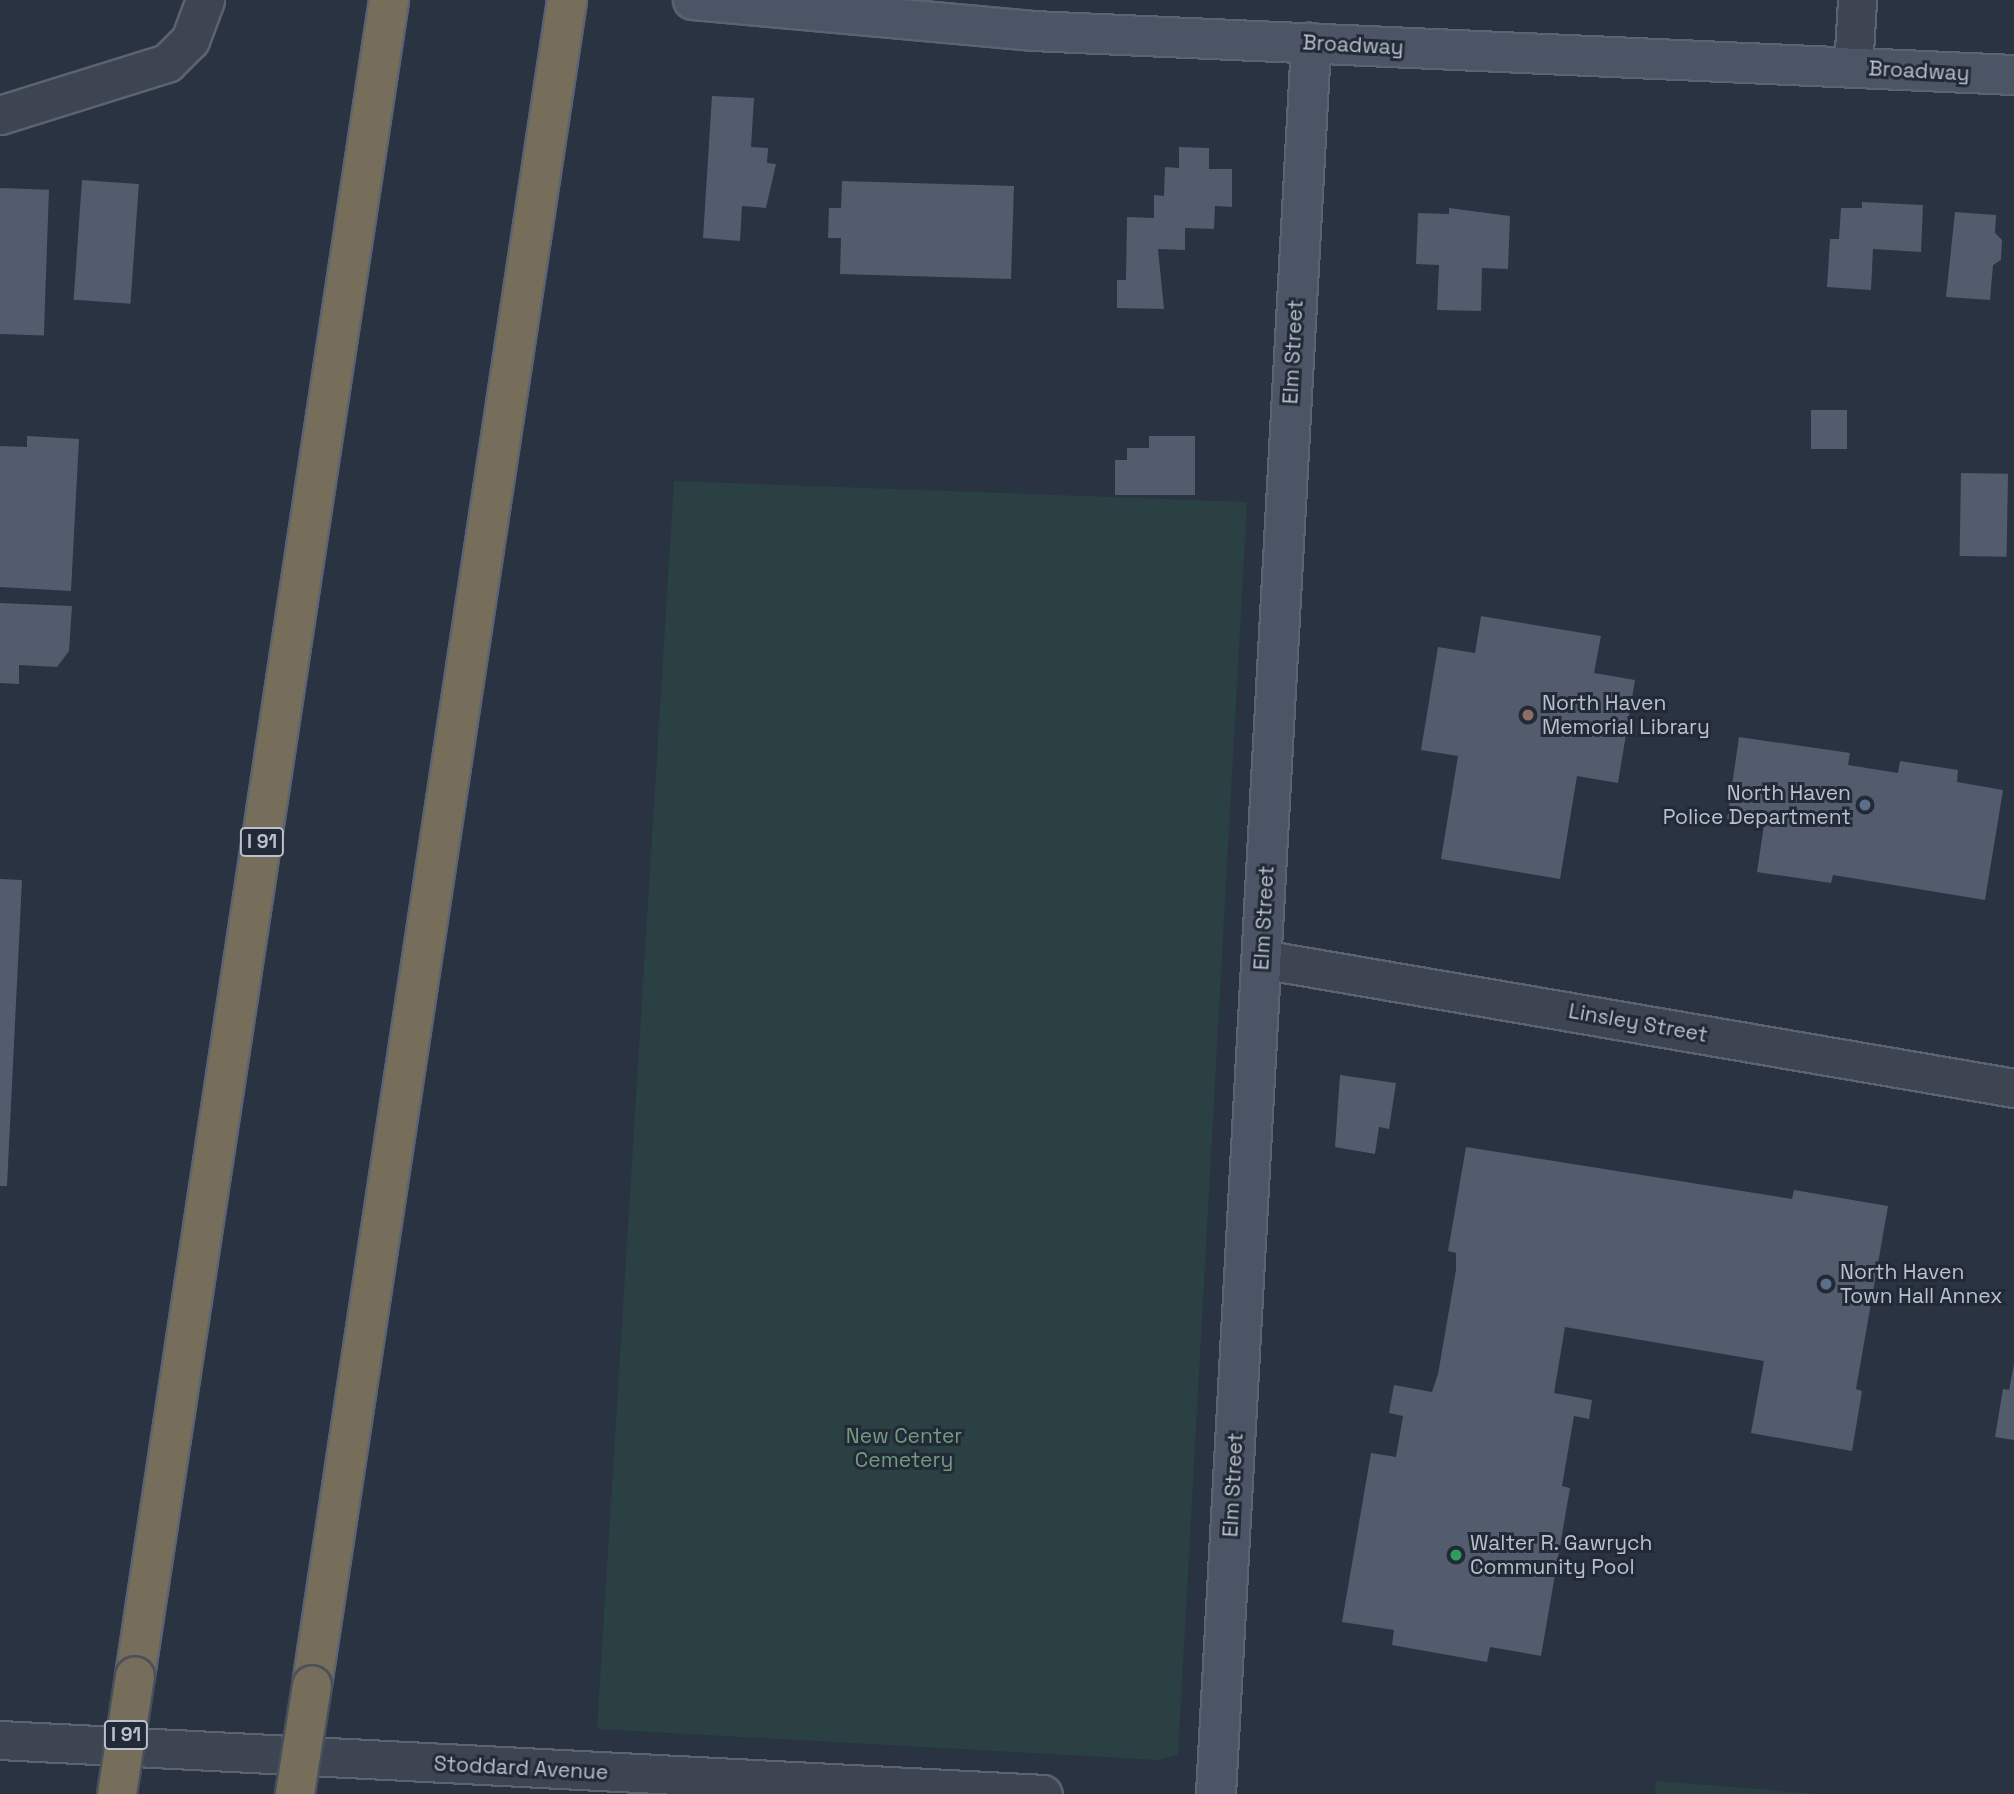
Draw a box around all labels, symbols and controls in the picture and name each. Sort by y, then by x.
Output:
street label: Broadway [1302,30,1404,60]
street label: Broadway [1868,56,1970,86]
street label: Elm Street [1278,299,1308,405]
place label: North Haven Memorial Library [1542,690,1710,740]
marker: North Haven Memorial Library [1520,707,1536,723]
place label: North Haven Police Department [1663,780,1851,830]
marker: North Haven Police Department [1857,797,1873,813]
road number: I 91 [239,827,285,858]
street label: Elm Street [1249,865,1279,971]
street label: Linsley Street [1567,998,1709,1048]
place label: North Haven Town Hall Annex [1840,1259,2003,1309]
marker: North Haven Town Hall Annex [1818,1276,1834,1292]
park label: New Center Cemetery [846,1423,962,1473]
street label: Elm Street [1218,1432,1248,1538]
place label: Walter R. Gawrych Community Pool [1470,1530,1653,1580]
marker: Walter R. Gawrych Community Pool [1448,1547,1464,1563]
road number: I 91 [103,1720,149,1750]
street label: Stoddard Avenue [433,1751,609,1785]

